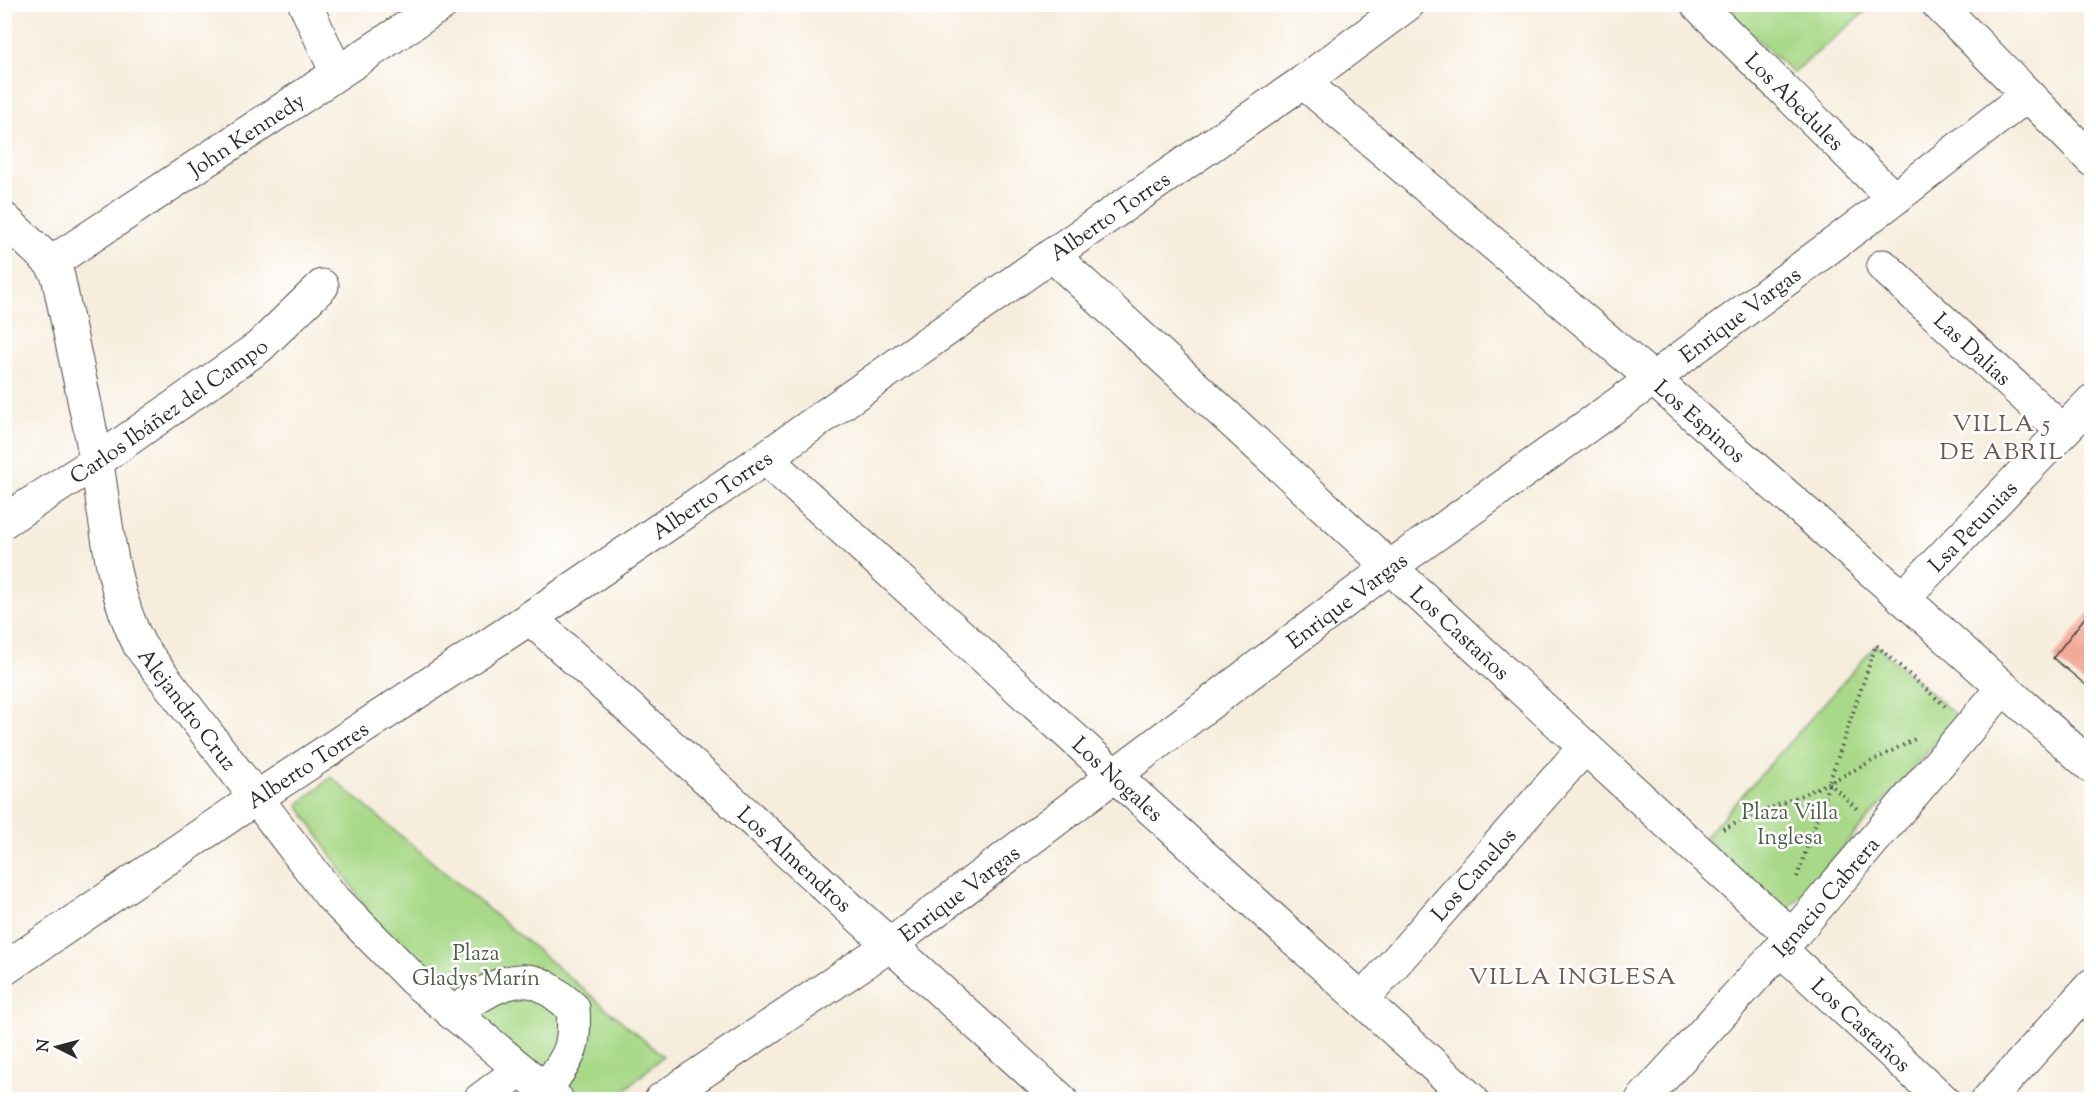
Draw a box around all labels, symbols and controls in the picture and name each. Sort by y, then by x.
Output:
street label: Los Abedules [1736,47,1850,160]
street label: John Kennedy [182,86,312,187]
street label: Alberto Torres [1044,165,1178,271]
street label: Enrique Vargas [1674,261,1809,373]
street label: Las Dalias [1925,307,2017,395]
street label: Carlos Ibáñez del Campo [64,333,277,494]
street label: Los Espinos [1645,374,1751,472]
district label: VILLA 5 DE ABRIL [1940,408,2064,470]
street label: Alberto Torres [646,444,780,550]
street label: Lsa Petunias [1922,475,2026,581]
street label: Enrique Vargas [1281,546,1416,658]
street label: Los Castaños [1401,580,1515,689]
street label: Alejandro Cruz [128,642,243,779]
street label: Alberto Torres [242,715,376,819]
street label: Los Nogales [1063,731,1169,831]
park label: Plaza Villa Inglesa [1742,798,1838,855]
street label: Los Almendros [729,800,857,921]
street label: Los Canelos [1425,822,1526,930]
street label: Ignacio Cabrera [1767,831,1889,966]
street label: Enrique Vargas [894,839,1028,952]
park label: Plaza Gladys Marín [412,939,540,996]
district label: VILLA INGLESA [1468,961,1678,995]
street label: Los Castaños [1802,972,1917,1081]
north arrow [27,1017,87,1077]
text: N [32,1038,57,1053]

